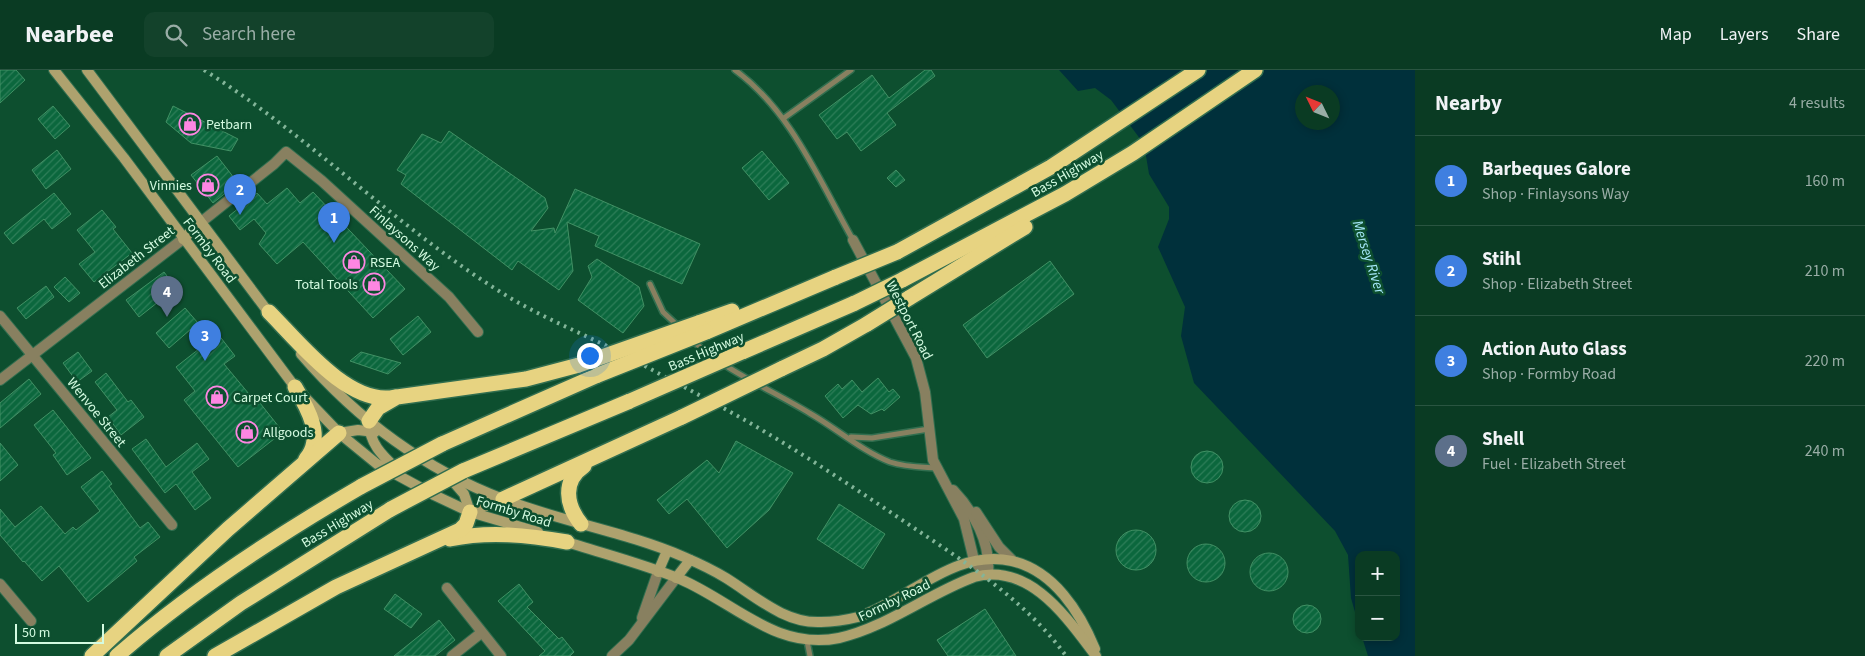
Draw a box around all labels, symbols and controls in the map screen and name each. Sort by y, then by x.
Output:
search box [144,12,494,57]
text: Nearbee [25,17,114,52]
icon: search [162,21,190,49]
text: Search here [202,21,296,48]
text: Map [1660,22,1692,47]
text: Layers [1720,22,1769,47]
text: Share [1797,22,1840,47]
north arrow [1295,85,1340,130]
text: Nearby [1435,88,1502,118]
text: 4 results [1789,92,1845,114]
shop icon: Petbarn [178,112,202,136]
place label: Petbarn [206,115,252,135]
street label: Bass Highway [1028,145,1108,203]
text: Barbeques Galore [1482,156,1631,183]
text: 1 [1447,170,1455,192]
text: 160 m [1805,170,1845,192]
shop icon: Vinnies [196,173,220,197]
pin: 2 [224,174,256,215]
place label: Vinnies [150,176,192,196]
text: Shop · Finlaysons Way [1482,183,1629,205]
street label: Finlaysons Way [364,201,445,276]
pin: 1 [318,202,350,243]
street label: Formby Road [178,213,241,288]
water label: Mersey River [1347,218,1391,298]
street label: Elizabeth Street [94,221,179,294]
text: Stihl [1482,246,1521,273]
shop icon: RSEA [342,250,366,274]
place label: RSEA [370,253,401,273]
text: 2 [1447,260,1455,282]
text: 210 m [1805,260,1845,282]
shop icon: Total Tools [362,272,386,296]
text: Shop · Elizabeth Street [1482,273,1632,295]
place label: Total Tools [295,275,358,295]
pin: 4 [151,276,183,317]
street label: Westport Road [881,278,938,363]
pin: 3 [189,320,221,361]
street label: Bass Highway [665,327,748,377]
text: Action Auto Glass [1482,336,1627,363]
your location [577,343,603,369]
text: 3 [1447,350,1455,372]
text: 220 m [1805,350,1845,372]
text: Shop · Formby Road [1482,363,1616,385]
street label: Wenvoe Street [62,374,131,452]
shop icon: Carpet Court [205,385,229,409]
place label: Carpet Court [233,388,308,408]
shop icon: Allgoods [235,420,259,444]
place label: Allgoods [263,423,314,443]
text: Shell [1482,426,1524,453]
text: 4 [1447,440,1455,462]
text: 240 m [1805,440,1845,462]
text: Fuel · Elizabeth Street [1482,453,1626,475]
street label: Formby Road [474,491,554,533]
street label: Bass Highway [298,494,378,553]
map controls [1355,551,1400,641]
button: + [1355,551,1400,596]
street label: Formby Road [855,575,934,627]
button: − [1355,596,1400,641]
scale bar [15,621,104,644]
text: 50 m [22,623,50,643]

